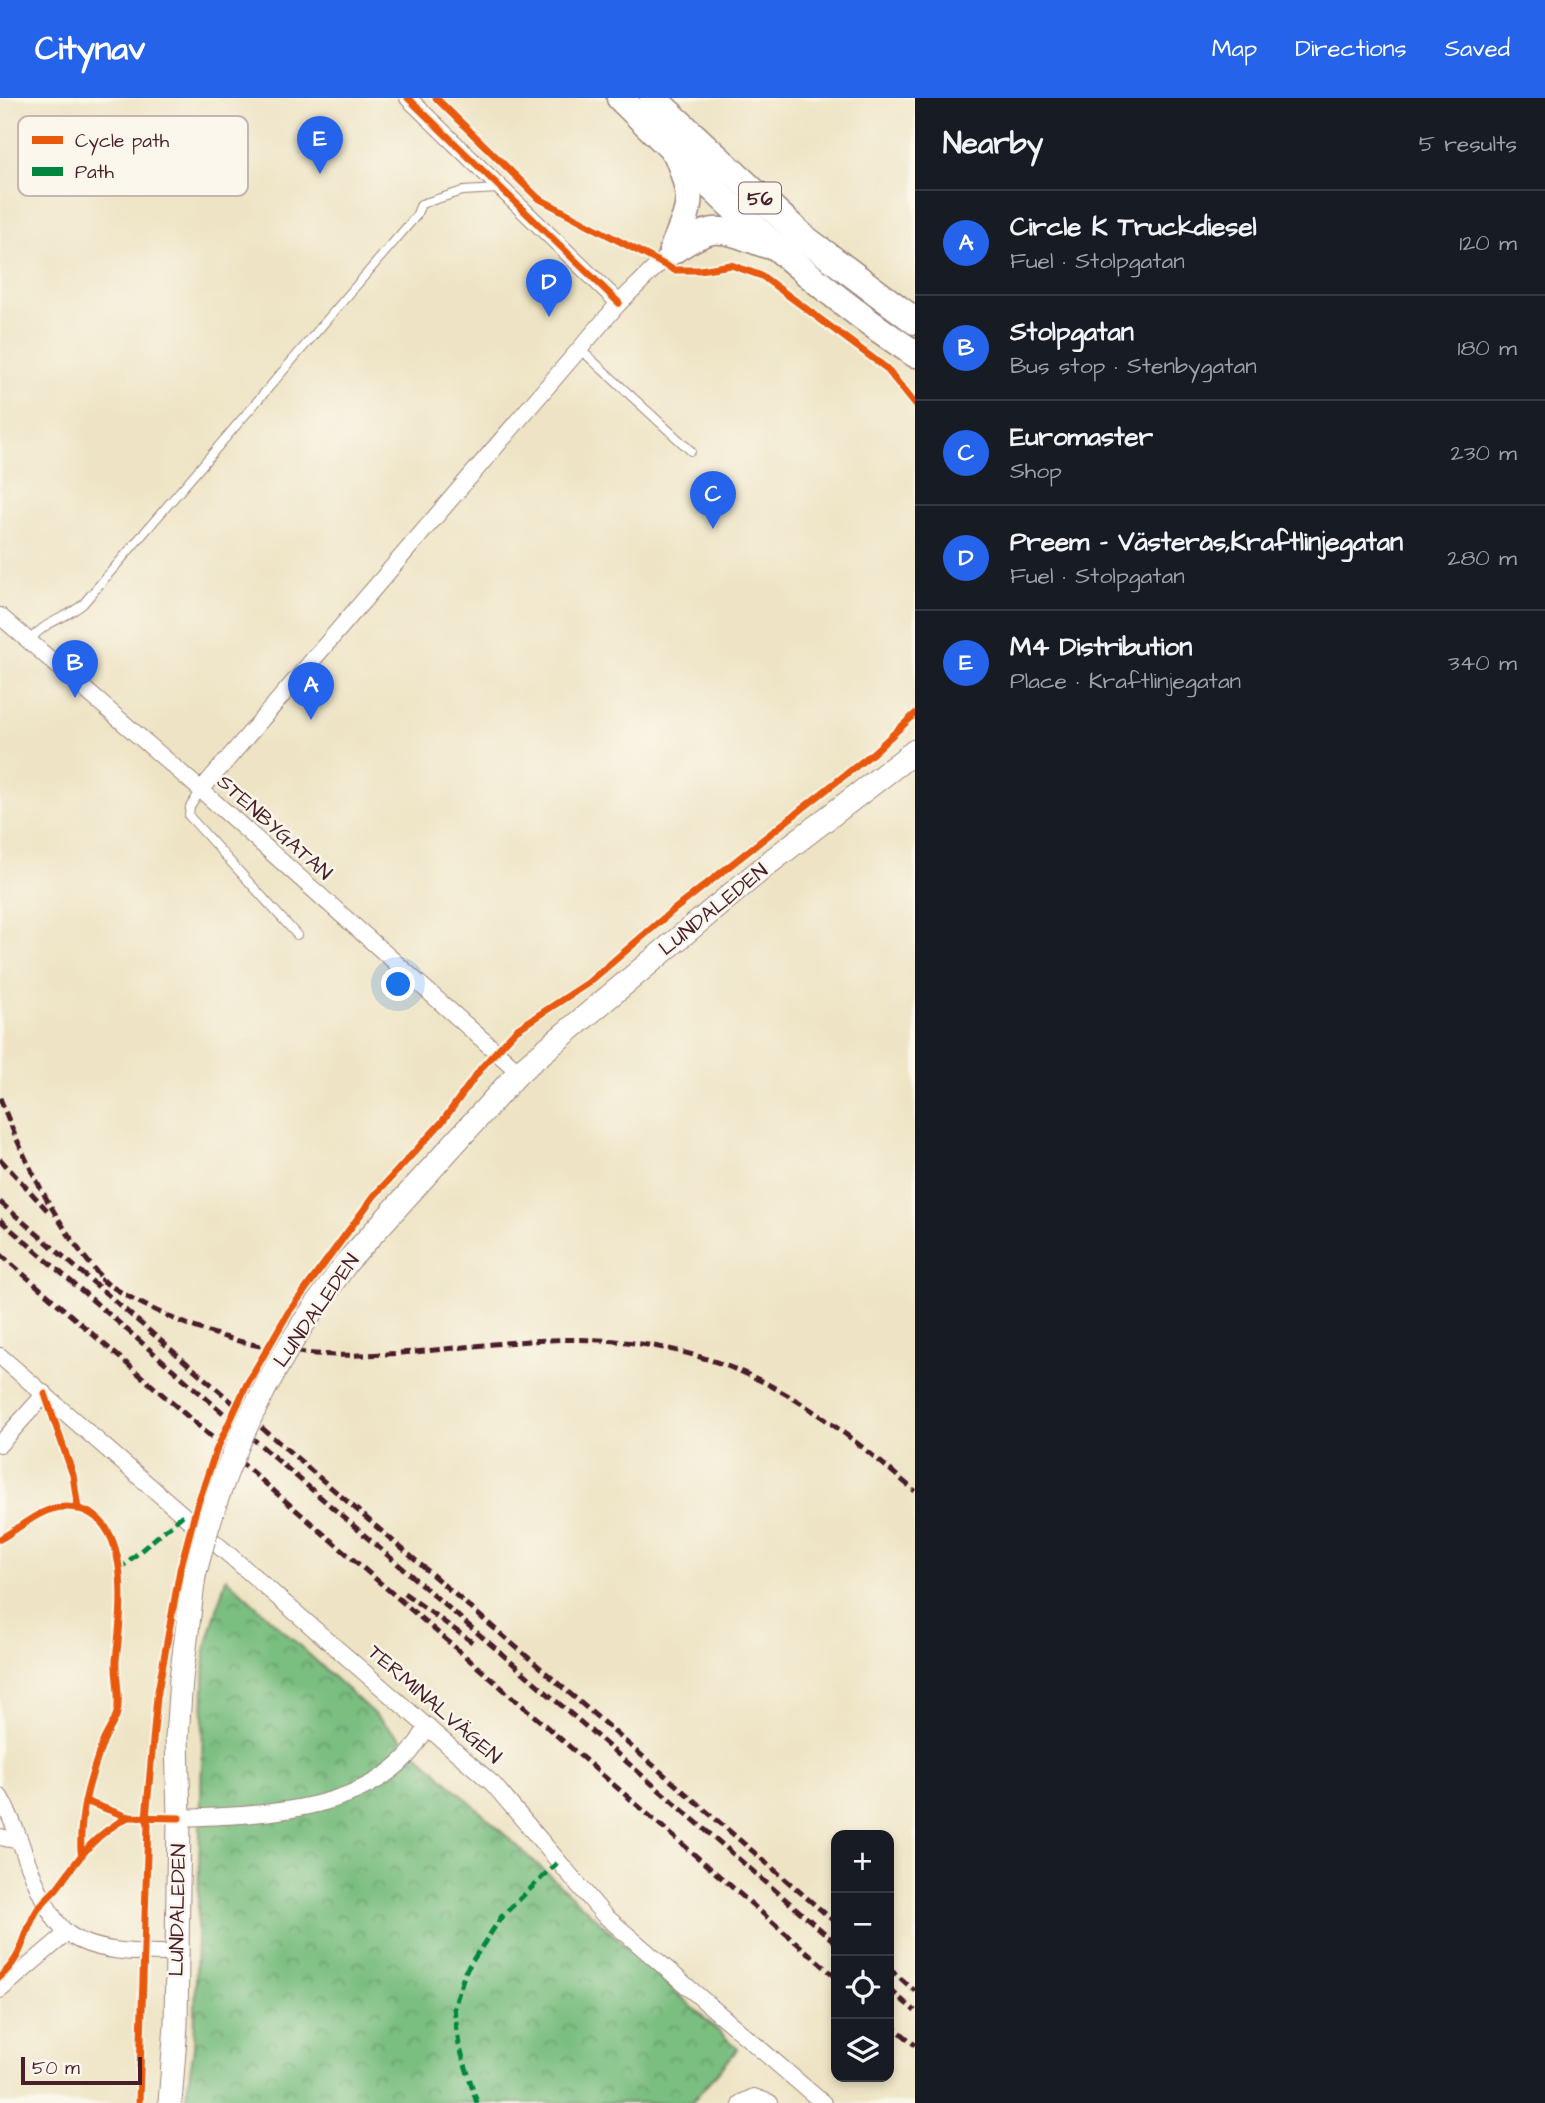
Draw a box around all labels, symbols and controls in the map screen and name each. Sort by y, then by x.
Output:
text: Citynav [35,26,145,72]
text: Map [1212,32,1257,66]
text: Directions [1295,32,1407,66]
text: Saved [1445,32,1510,66]
legend [18,116,248,196]
pin: E [297,116,343,174]
text: Nearby [943,123,1043,165]
text: Cycle path [75,128,170,156]
text: 5 results [1419,128,1517,160]
text: Path [75,159,114,186]
road number: 56 [739,183,781,214]
text: Circle K Truckdiesel [1010,209,1257,245]
text: A [959,227,973,259]
text: 120 m [1459,227,1517,259]
text: Fuel · Stolpgatan [1010,245,1185,277]
pin: D [526,259,572,317]
text: Stolpgatan [1010,314,1134,350]
text: B [958,332,974,364]
text: 180 m [1458,332,1517,364]
text: Bus stop · Stenbygatan [1010,350,1257,382]
text: Euromaster [1010,419,1153,455]
text: C [958,437,974,469]
text: 230 m [1451,437,1517,469]
text: Shop [1010,455,1062,487]
pin: C [690,471,736,529]
text: Preem - Västerås,Kraftlinjegatan [1010,524,1403,560]
text: D [959,542,973,574]
text: 280 m [1447,542,1517,574]
text: Fuel · Stolpgatan [1010,560,1185,592]
text: M4 Distribution [1010,629,1192,665]
pin: B [52,640,98,698]
text: E [959,647,973,679]
text: 340 m [1448,647,1517,679]
pin: A [288,662,334,720]
text: Place · Kraftlinjegatan [1010,665,1241,697]
street label: STENBYGATAN [211,768,339,887]
street label: LUNDALEDEN [653,856,774,962]
your location [381,967,415,1001]
street label: LUNDALEDEN [266,1248,366,1373]
street label: TERMINALVÄGEN [361,1638,508,1771]
map controls [831,1830,894,2082]
button: + [831,1830,894,1893]
street label: LUNDALEDEN [162,1843,193,1977]
button: − [831,1893,894,1956]
button: locate [831,1956,894,2019]
button: layers [831,2019,894,2082]
scale bar [21,2054,142,2086]
text: 50 m [32,2055,80,2082]

